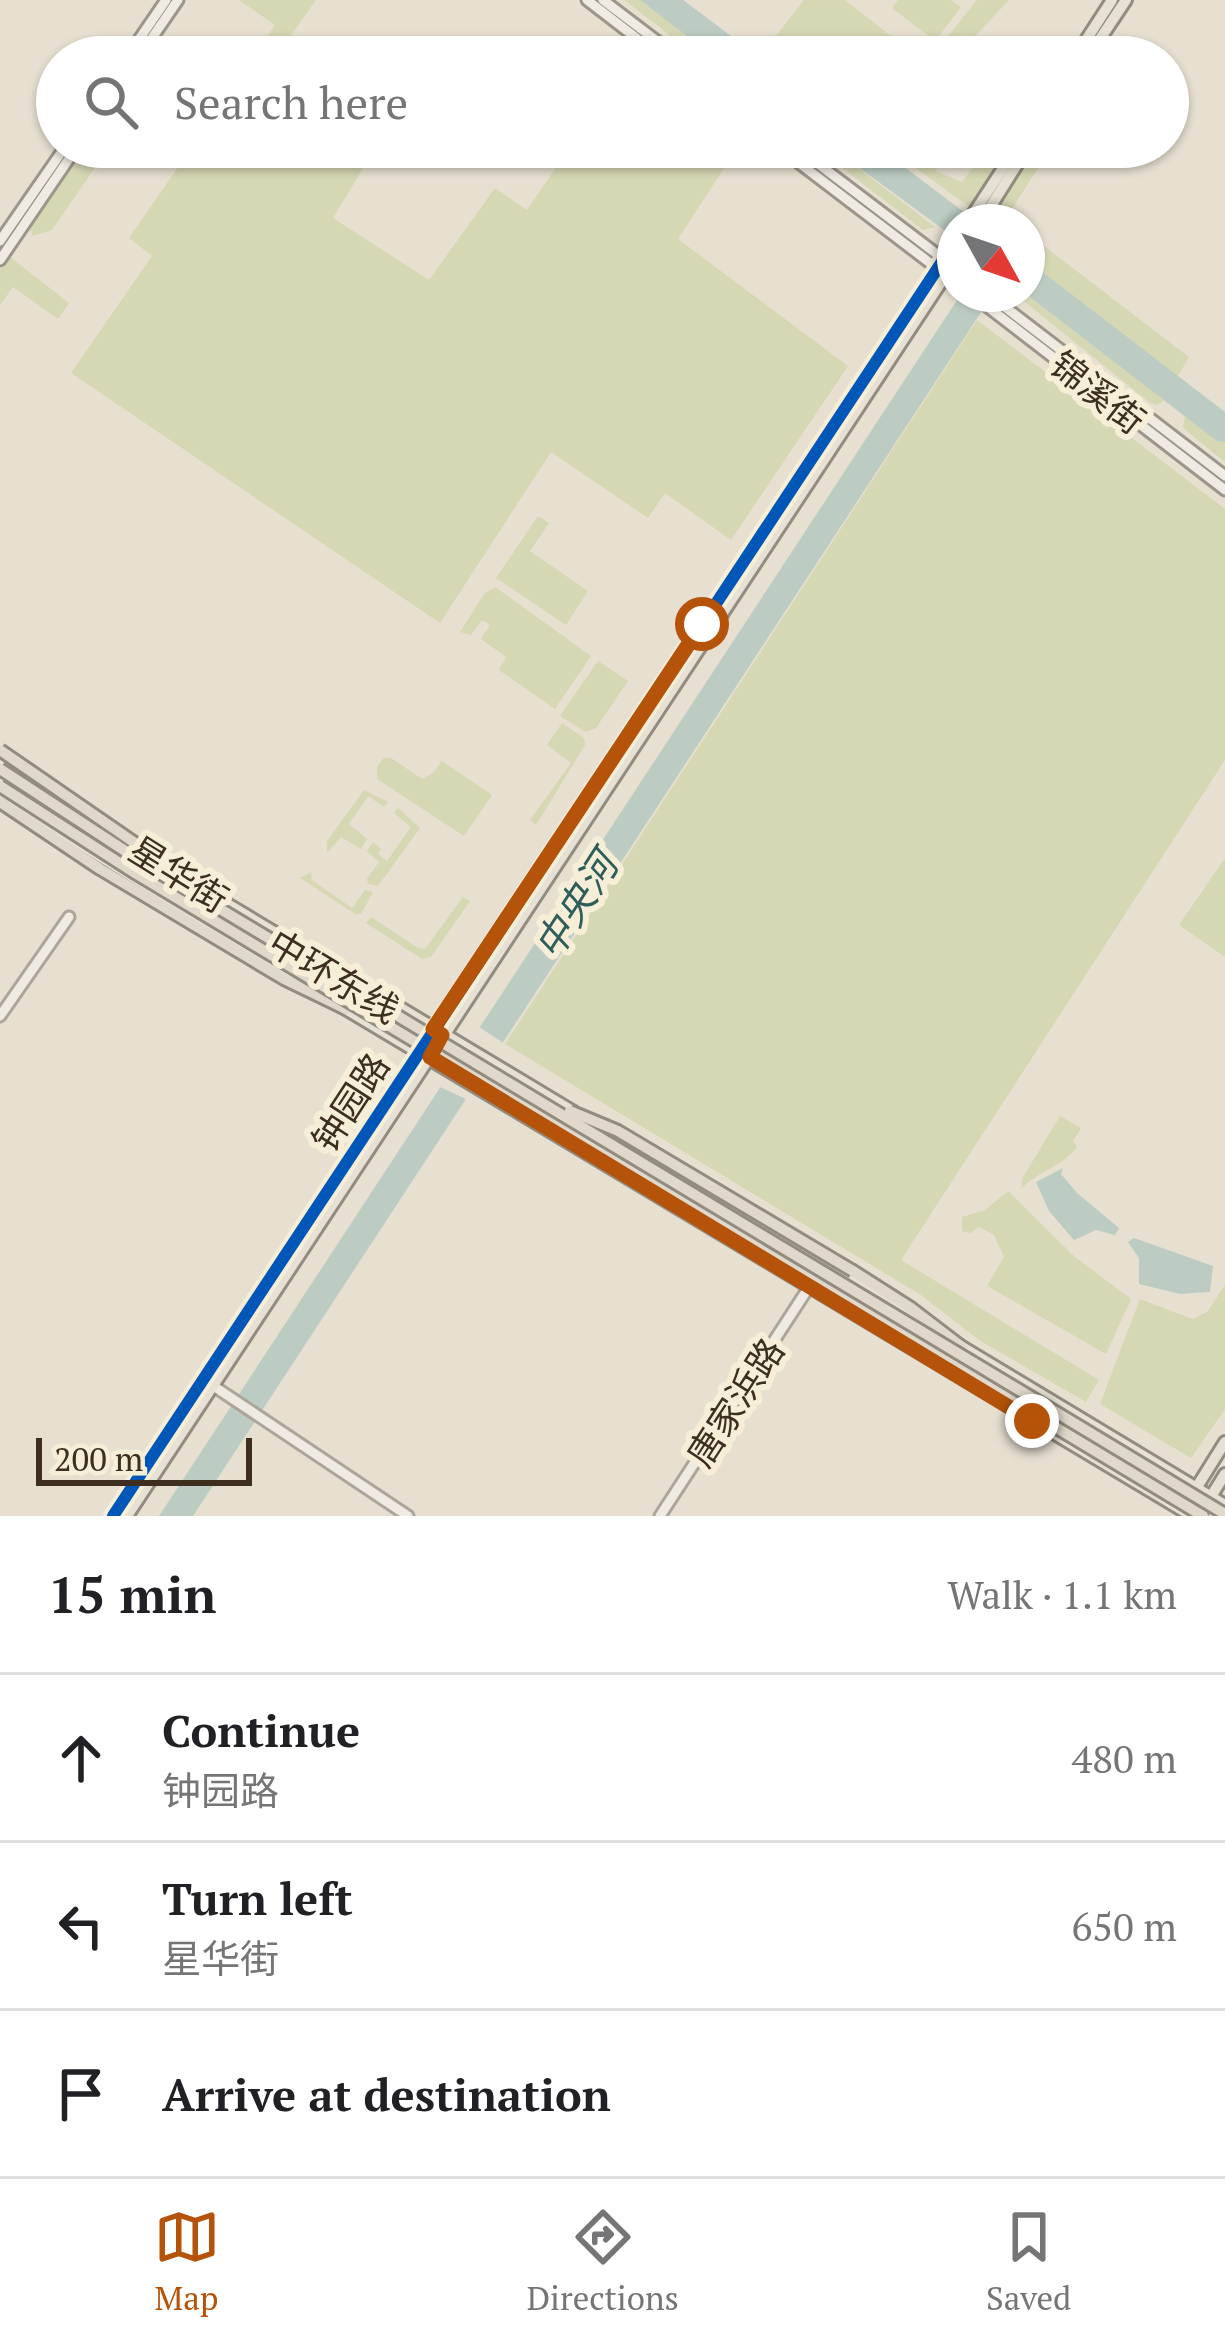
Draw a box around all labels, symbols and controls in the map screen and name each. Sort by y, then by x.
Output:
search box [36,36,1189,168]
icon: search [78,69,144,135]
text: Search here [174,72,408,132]
north arrow [937,204,1045,312]
street label: 锦溪街 [1041,340,1155,444]
route start [675,597,729,651]
street label: 星华街 [121,825,237,923]
water label: 中央河 [521,836,632,968]
street label: 中环东线 [260,919,408,1033]
street label: 钟园路 [301,1044,399,1160]
street label: 唐家浜路 [676,1329,794,1475]
route end [1005,1394,1059,1448]
scale bar [36,1432,252,1485]
text: 200 m [54,1437,143,1480]
text: 15 min [48,1560,216,1628]
text: Walk · 1.1 km [948,1568,1177,1620]
text: Continue [162,1700,360,1760]
icon: ahead [48,1725,114,1791]
text: 480 m [1072,1732,1177,1784]
text: 钟园路 [162,1764,279,1816]
text: Turn left [162,1868,353,1928]
icon: left [48,1893,114,1959]
text: 650 m [1072,1900,1177,1952]
text: 星华街 [162,1932,279,1984]
icon: arrive [48,2061,114,2127]
text: Arrive at destination [162,2064,611,2124]
tab: Map [154,2204,220,2319]
tab: Directions [527,2204,679,2319]
tab: Saved [986,2204,1071,2319]

